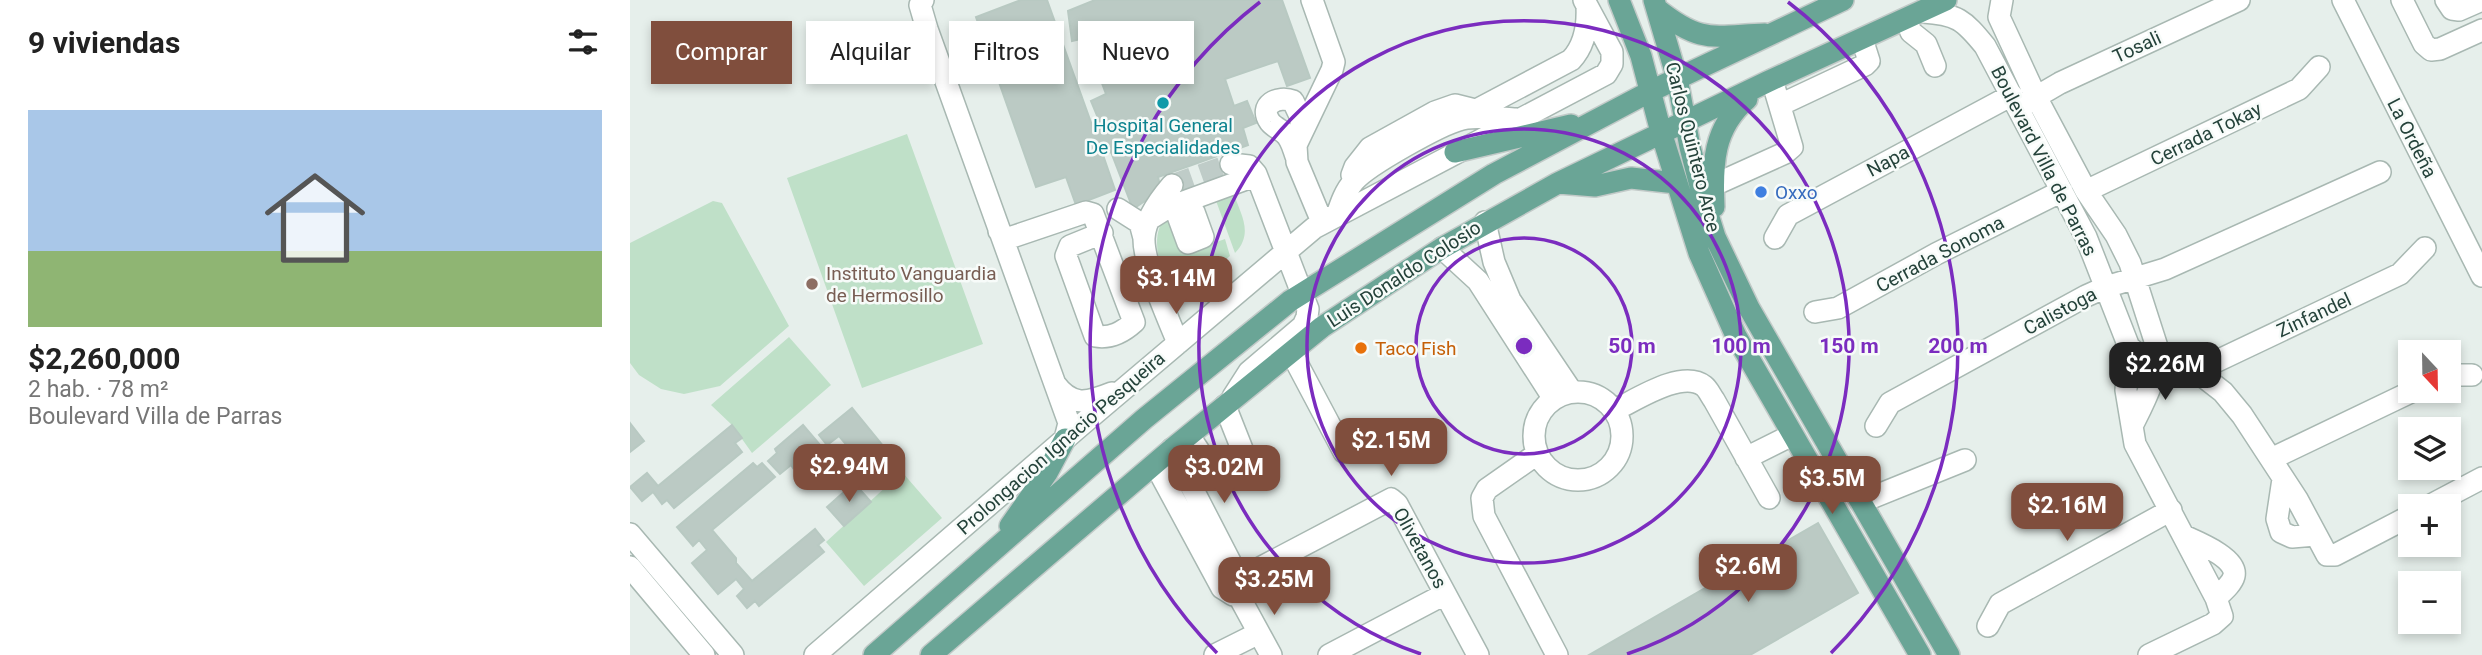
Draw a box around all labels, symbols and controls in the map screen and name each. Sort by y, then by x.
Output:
chip: Comprar [651,21,792,84]
chip: Alquilar [806,21,935,84]
chip: Filtros [949,21,1064,84]
chip: Nuevo [1078,21,1194,84]
icon: filters [564,23,602,61]
text: 9 viviendas [28,25,180,60]
street label: Tosali [2109,26,2165,68]
street label: Carlos Quintero Arce [1661,60,1725,234]
street label: Boulevard Villa de Parras [1986,62,2102,260]
street label: La Ordeña [2382,94,2442,182]
marker: Hospital General De Especialidades [1155,95,1171,111]
street label: Cerrada Tokay [2147,97,2265,171]
place label: Hospital General De Especialidades [1086,114,1240,159]
street label: Napa [1863,140,1913,182]
icon: home [252,155,378,281]
place label: Oxxo [1775,181,1818,204]
marker: Oxxo [1753,184,1769,200]
street label: Cerrada Sonoma [1872,211,2008,297]
street label: Luis Donaldo Colosio [1323,216,1485,332]
pin: $3.14M [1119,256,1233,316]
place label: Instituto Vanguardia de Hermosillo [826,262,996,307]
text: $3.14M [1136,265,1216,292]
marker: Instituto Vanguardia de Hermosillo [804,276,820,292]
street label: Calistoga [2019,282,2101,340]
street label: Zinfandel [2273,288,2355,342]
centre of rings [1512,334,1536,358]
text: 50 m [1608,334,1656,358]
text: 100 m [1711,334,1771,358]
text: 150 m [1819,334,1879,358]
text: 200 m [1928,334,1988,358]
place label: Taco Fish [1375,337,1457,360]
marker: Taco Fish [1353,340,1369,356]
north arrow [2398,340,2460,402]
map controls [2398,340,2461,634]
text: $2,260,000 [28,341,180,376]
pin: $2.26M [2108,342,2222,402]
street label: Prolongacion Ignacio Pesqueira [953,347,1169,539]
text: $2.26M [2125,351,2205,378]
text: 2 hab. · 78 m² [28,376,168,403]
text: Boulevard Villa de Parras [28,403,282,430]
button: layers [2398,417,2461,480]
pin: $2.15M [1334,419,1448,478]
text: $2.15M [1351,427,1431,454]
pin: $2.94M [792,444,906,504]
pin: $3.02M [1167,446,1281,505]
text: $2.94M [809,453,889,480]
text: $3.02M [1184,454,1264,481]
pin: $3.5M [1783,456,1881,516]
text: $3.5M [1799,465,1865,492]
pin: $2.16M [2010,484,2124,543]
text: $2.16M [2027,492,2107,519]
button: + [2398,494,2461,557]
street label: Olivetanos [1388,503,1452,593]
pin: $2.6M [1699,544,1797,604]
text: $2.6M [1715,553,1781,580]
pin: $3.25M [1217,558,1331,617]
text: $3.25M [1234,566,1314,593]
button: − [2398,571,2461,634]

